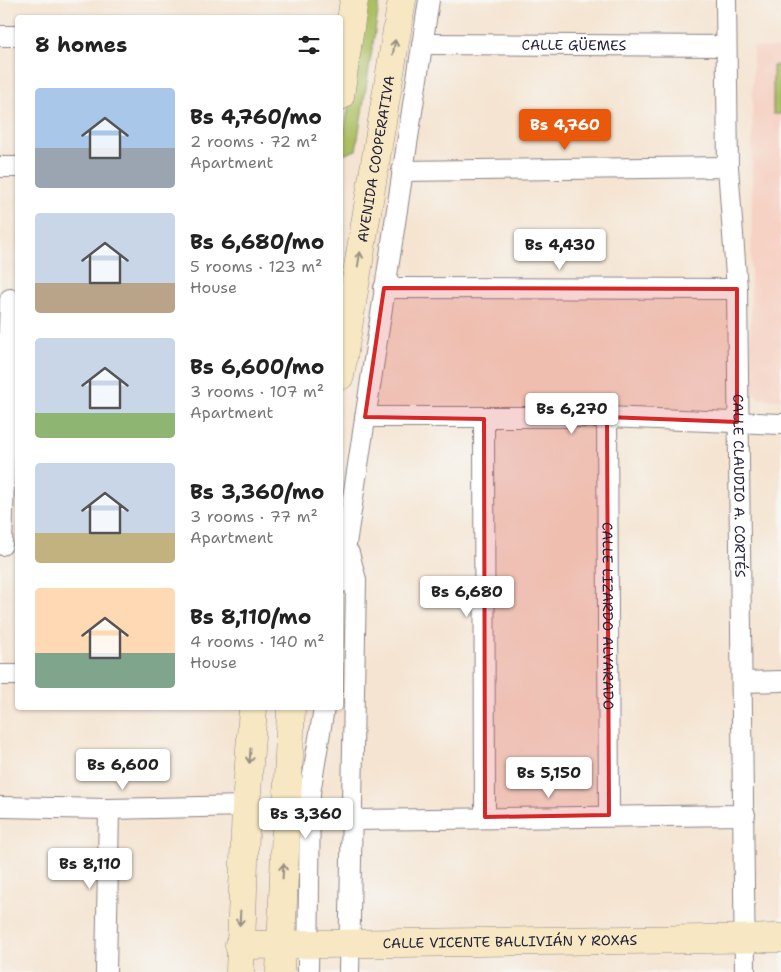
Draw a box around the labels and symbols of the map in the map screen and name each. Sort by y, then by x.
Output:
street label: CALLE GÜEMES [522,36,627,54]
one-way arrow [389,39,399,55]
street label: AVENIDA COOPERATIVA [353,74,398,244]
pin: Bs 4,760 [513,108,617,151]
pin: Bs 4,430 [508,228,612,271]
one-way arrow [354,251,364,267]
pin: Bs 6,270 [520,392,624,435]
street label: CALLE CLAUDIO A. CORTÉS [729,394,749,578]
street label: CALLE LIZARDO ALVARADO [599,522,617,710]
pin: Bs 6,680 [415,576,519,618]
pin: Bs 6,600 [71,748,175,791]
one-way arrow [245,748,254,764]
pin: Bs 5,150 [497,756,601,799]
pin: Bs 3,360 [254,798,358,840]
pin: Bs 8,110 [38,848,142,890]
one-way arrow [279,863,288,879]
one-way arrow [236,910,245,926]
street label: CALLE VICENTE BALLIVIÁN Y ROXAS [383,931,638,952]

